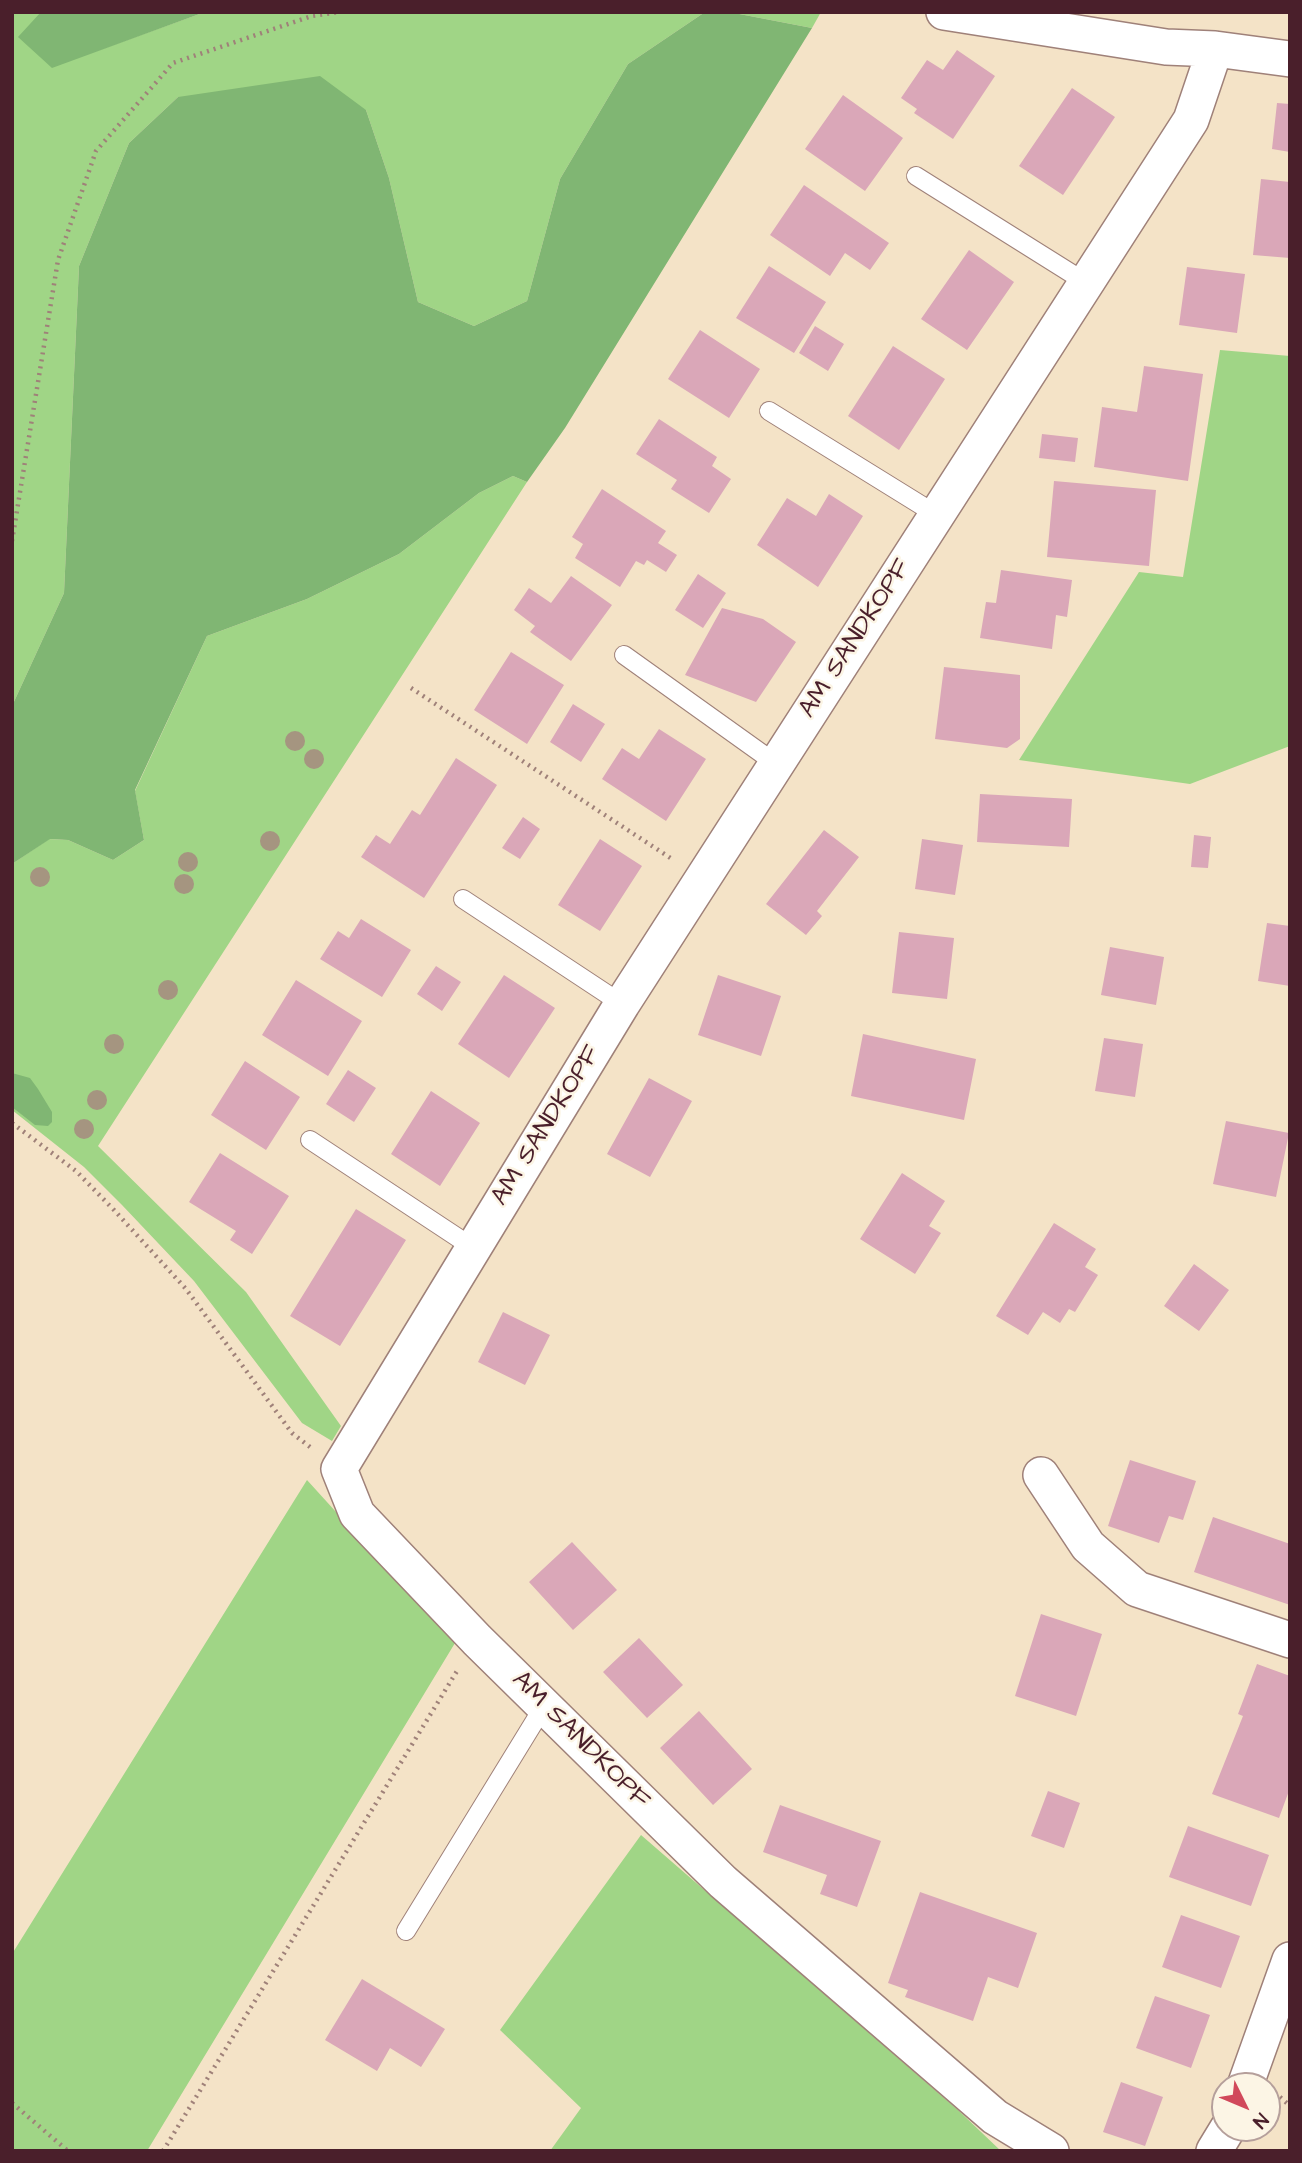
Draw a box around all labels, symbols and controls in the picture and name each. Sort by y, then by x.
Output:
street label: AM SANDKOPF [793,554,919,724]
street label: AM SANDKOPF [485,1040,609,1212]
street label: AM SANDKOPF [504,1665,656,1817]
north arrow [1211,2072,1281,2142]
text: N [1246,2107,1274,2134]

